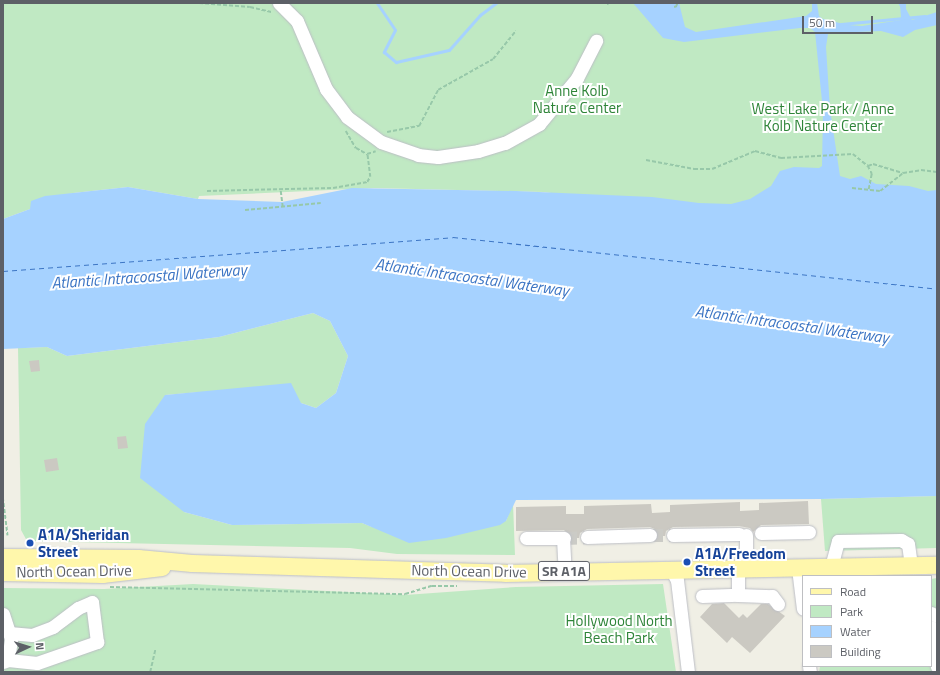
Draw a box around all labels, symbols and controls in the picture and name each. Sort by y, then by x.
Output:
scale bar [804,8,875,34]
text: 50 m [809,13,835,32]
park label: Anne Kolb Nature Center [533,81,621,116]
park label: West Lake Park / Anne Kolb Nature Center [752,99,894,134]
water label: Atlantic Intracoastal Waterway [374,254,570,300]
water label: Atlantic Intracoastal Waterway [51,260,247,292]
water label: Atlantic Intracoastal Waterway [694,301,890,347]
place label: A1A/Sheridan Street [38,525,129,560]
marker: A1A/Sheridan Street [25,538,35,548]
place label: A1A/Freedom Street [695,544,786,579]
marker: A1A/Freedom Street [682,557,692,567]
road number: SR A1A [537,559,591,583]
street label: North Ocean Drive [16,561,132,581]
street label: North Ocean Drive [411,561,527,581]
legend [802,575,932,667]
text: Road [840,582,866,601]
text: Park [840,602,863,621]
park label: Hollywood North Beach Park [565,611,673,646]
text: Water [840,622,871,641]
north arrow [8,627,48,667]
text: N [32,642,48,651]
text: Building [840,642,881,661]

